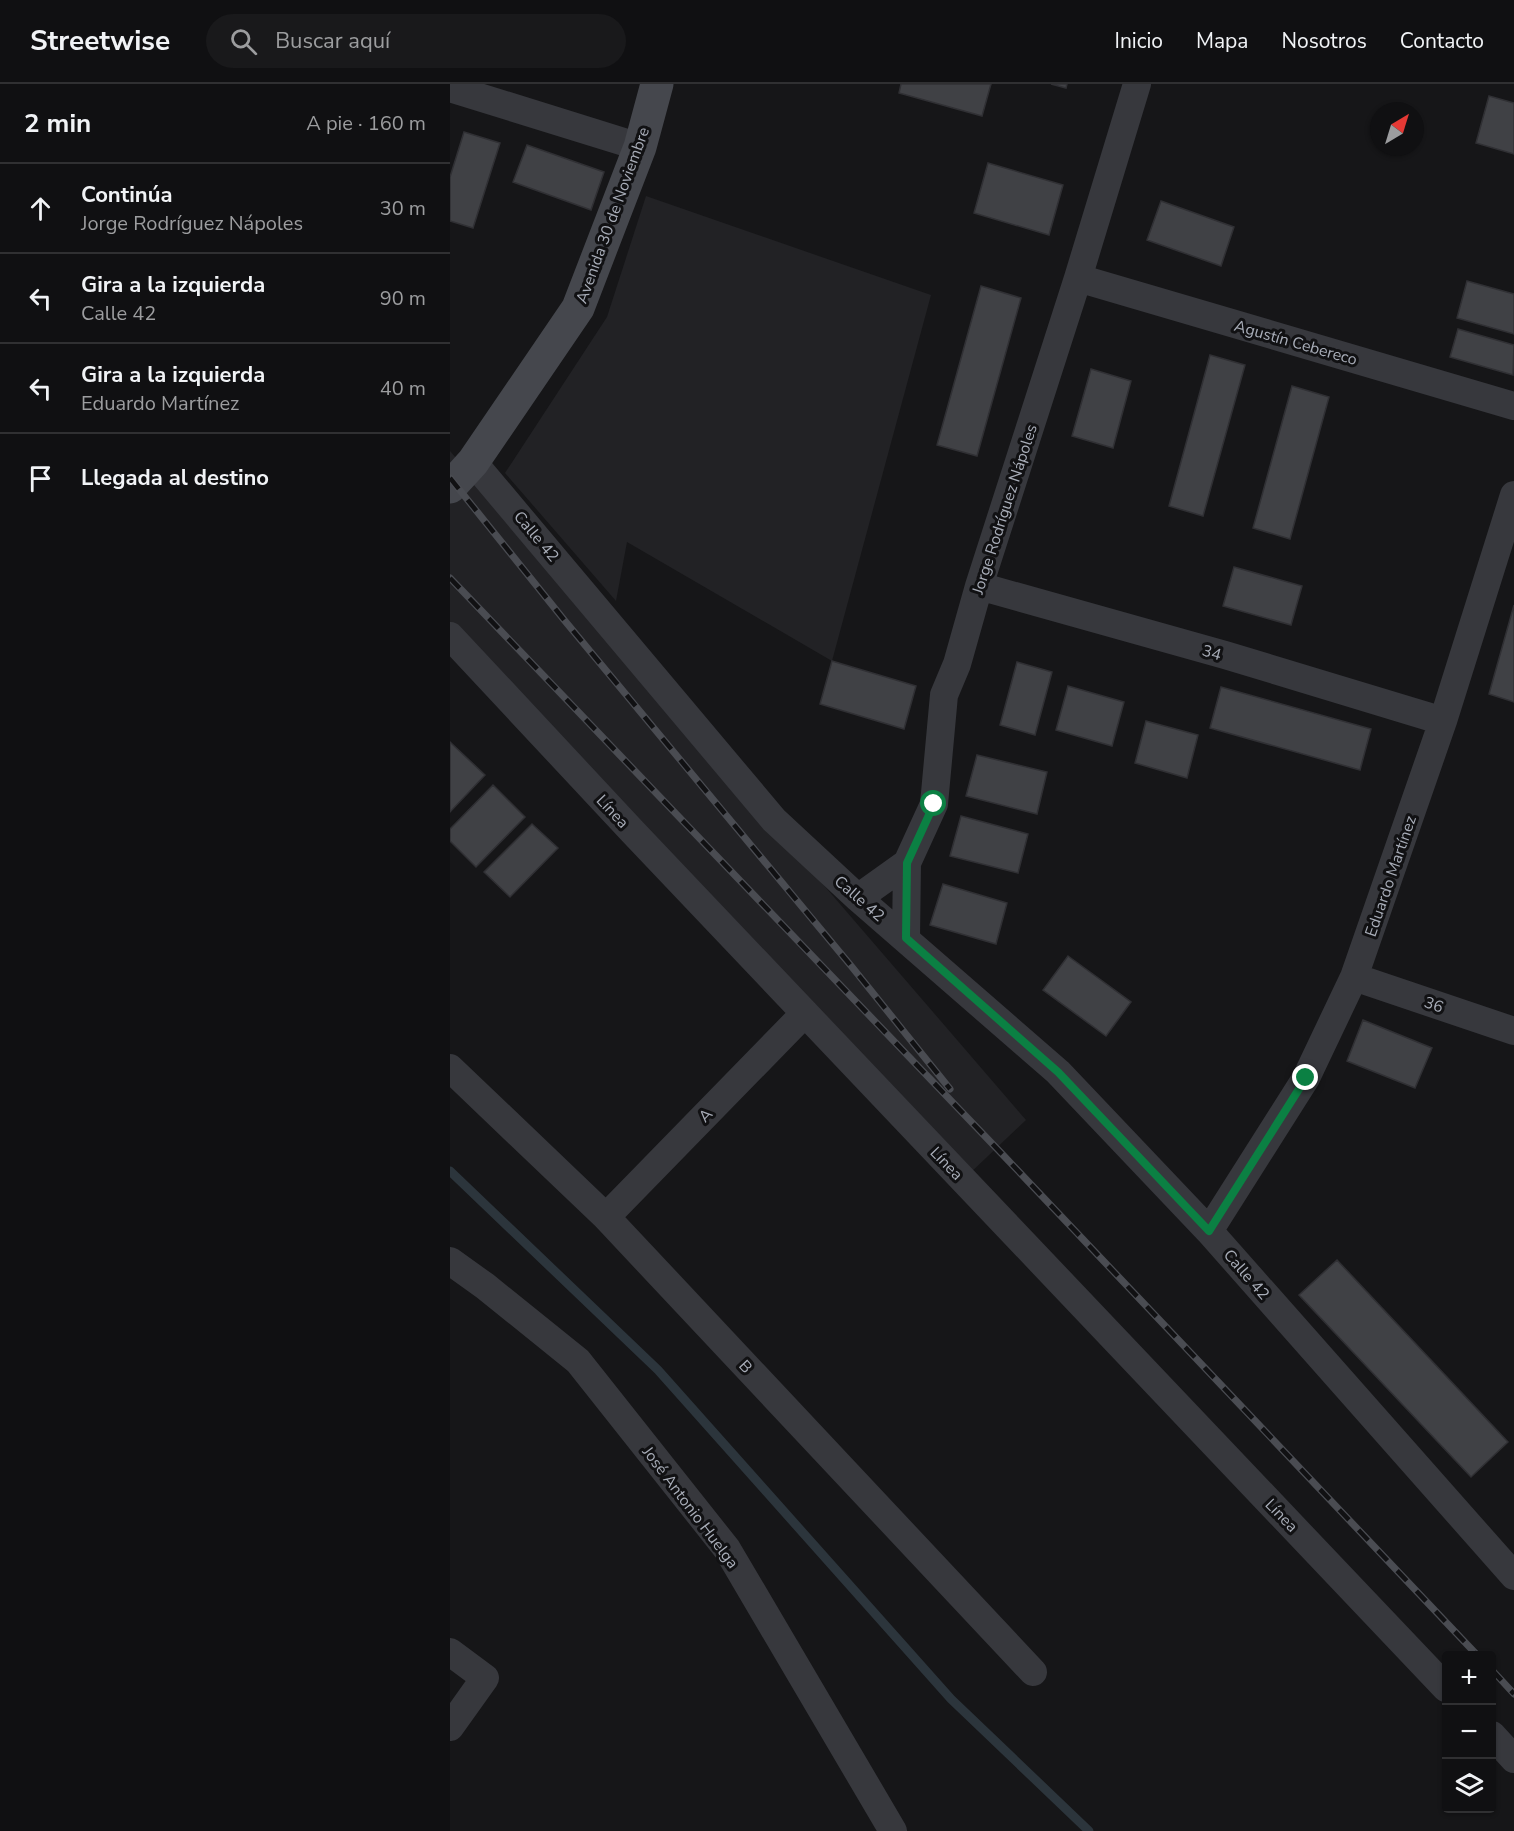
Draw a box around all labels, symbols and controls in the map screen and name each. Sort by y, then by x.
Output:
search box [206,14,626,68]
text: Streetwise [30,22,170,60]
icon: search [227,25,260,58]
text: Buscar aquí [275,26,390,56]
text: Inicio [1115,27,1163,55]
text: Mapa [1196,27,1248,55]
text: Nosotros [1281,27,1367,55]
text: Contacto [1400,27,1484,55]
north arrow [1370,102,1424,156]
text: 2 min [24,106,91,141]
text: A pie · 160 m [306,110,426,137]
street label: Avenida 30 de Noviembre [571,124,655,307]
text: Continúa [81,180,172,210]
icon: ahead [24,192,57,225]
text: 30 m [380,195,426,222]
text: Jorge Rodríguez Nápoles [81,210,303,237]
text: Gira a la izquierda [81,270,265,300]
icon: left [24,282,57,315]
text: 90 m [380,285,426,312]
text: Calle 42 [81,300,156,327]
street label: Agustín Cebereco [1232,315,1360,371]
text: Gira a la izquierda [81,360,265,390]
icon: left [24,372,57,405]
text: 40 m [380,375,426,402]
text: Eduardo Martínez [81,390,239,417]
street label: Jorge Rodríguez Nápoles [967,421,1043,598]
icon: arrive [24,462,57,495]
text: Llegada al destino [81,463,269,493]
street label: Calle 42 [508,507,564,567]
street label: 34 [1199,640,1224,666]
street label: Línea [591,790,633,833]
route start [920,790,946,816]
street label: Eduardo Martínez [1360,813,1422,940]
street label: Calle 42 [829,871,889,927]
street label: 36 [1421,991,1446,1018]
route end [1292,1064,1318,1090]
street label: A [694,1104,718,1128]
street label: Línea [925,1142,968,1185]
street label: Calle 42 [1218,1245,1274,1305]
street label: B [734,1355,757,1378]
street label: José Antonio Huelga [636,1441,743,1573]
street label: Línea [1260,1494,1303,1537]
map controls [1442,1651,1496,1813]
button: + [1442,1651,1496,1705]
button: − [1442,1705,1496,1759]
button: layers [1442,1759,1496,1813]

